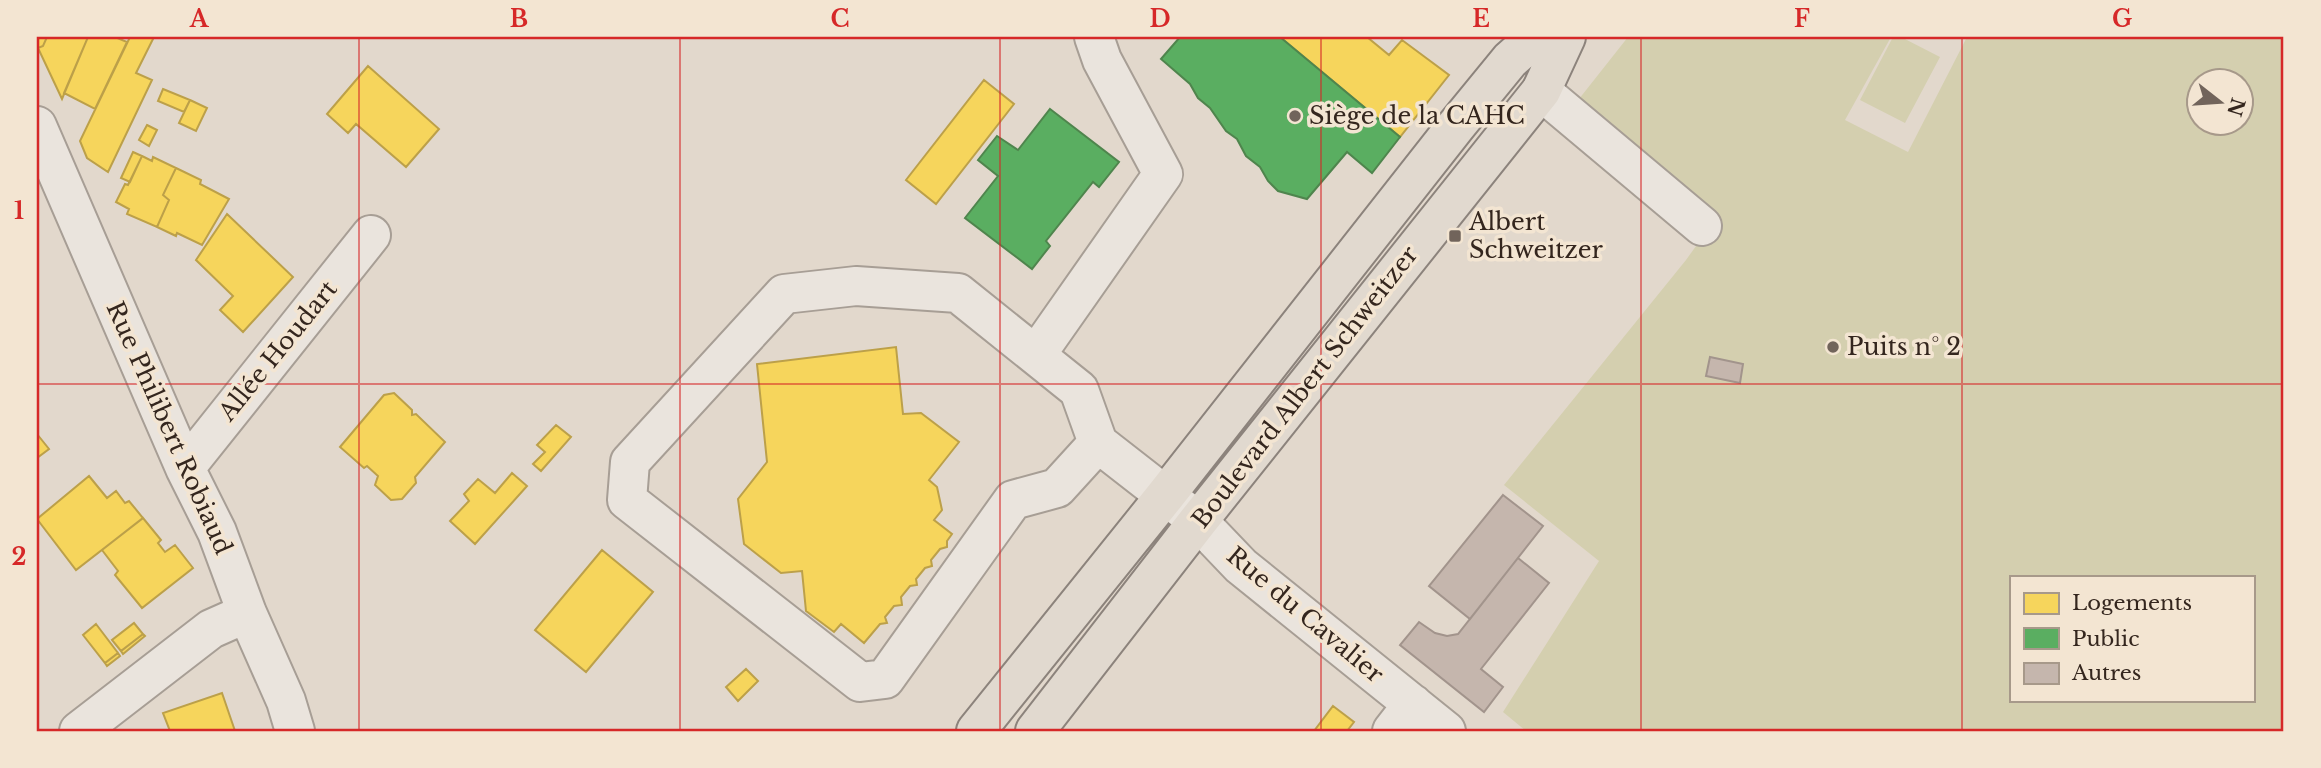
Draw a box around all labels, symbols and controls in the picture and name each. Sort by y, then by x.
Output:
text: A [189,5,210,33]
text: B [510,5,528,33]
text: C [831,5,849,33]
text: D [1149,5,1171,33]
text: E [1472,5,1490,33]
text: F [1794,5,1810,33]
text: G [2112,5,2132,33]
north arrow [2184,66,2254,136]
text: N [2222,95,2249,119]
place label: Siège de la CAHC [1309,101,1525,130]
marker: Siège de la CAHC [1287,108,1303,124]
text: 1 [14,197,24,225]
place label: Albert Schweitzer [1468,207,1604,264]
marker: Albert Schweitzer [1447,228,1463,244]
street label: Boulevard Albert Schweitzer [1186,240,1424,533]
street label: Allée Houdart [212,275,343,427]
street label: Rue Philibert Robiaud [101,297,238,559]
place label: Puits n° 2 [1847,332,1961,361]
marker: Puits n° 2 [1825,339,1841,355]
street label: Rue du Cavalier [1221,541,1390,689]
text: 2 [12,543,26,571]
legend [2010,576,2254,702]
text: Logements [2072,590,2192,616]
text: Public [2072,626,2139,652]
text: Autres [2071,660,2141,686]

